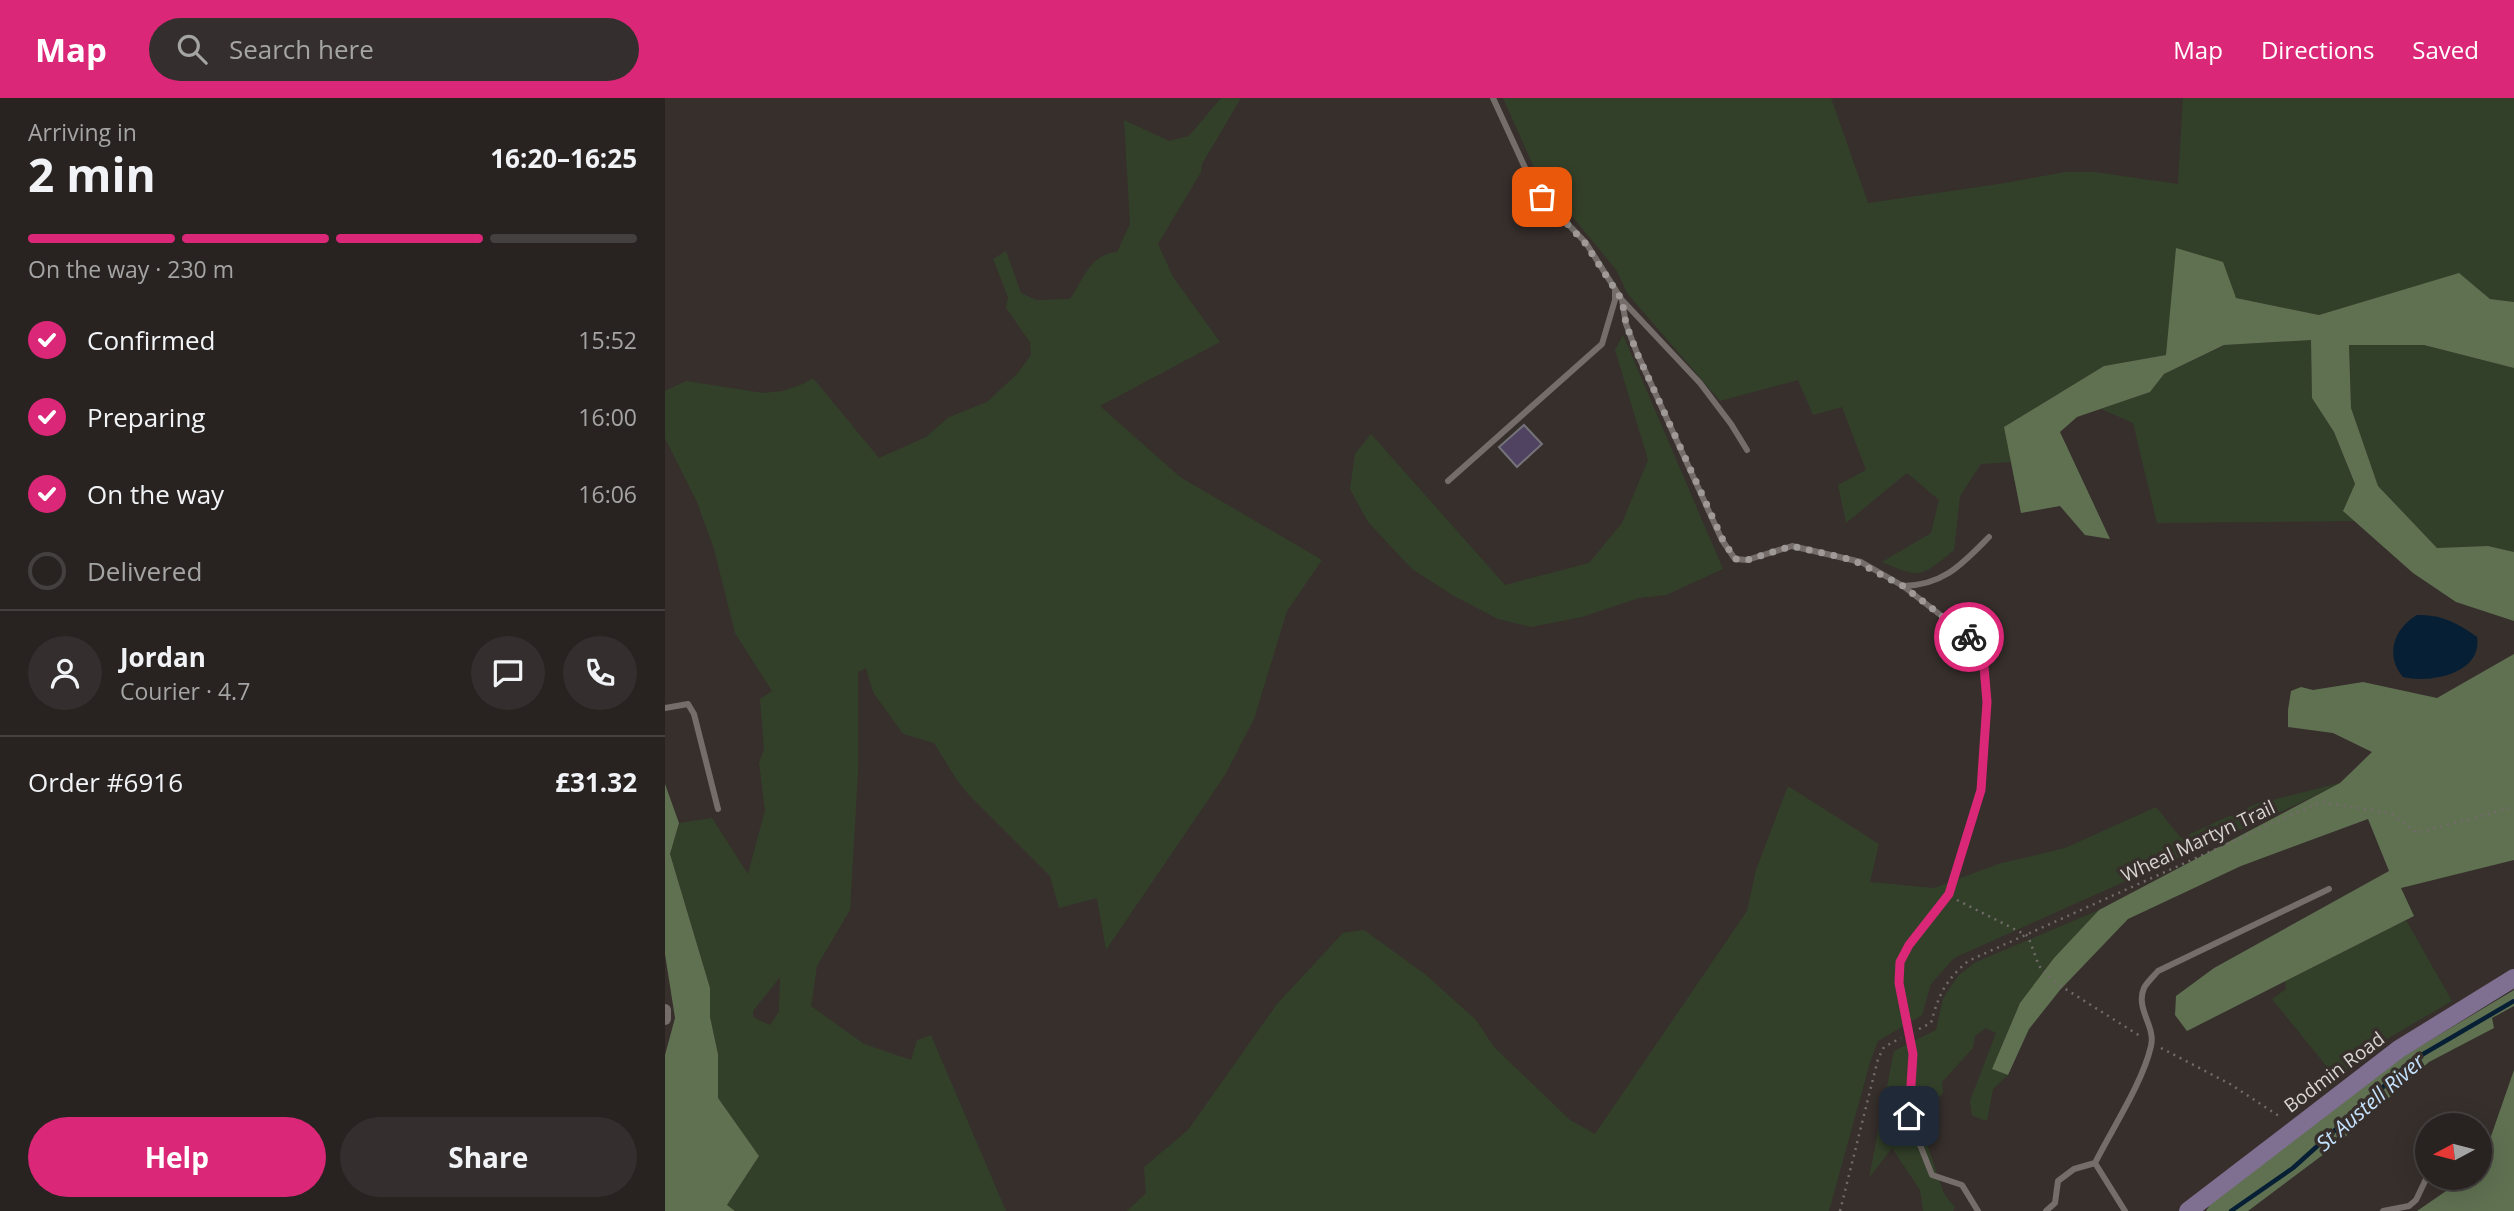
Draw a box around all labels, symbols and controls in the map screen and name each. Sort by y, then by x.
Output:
search box [149,18,639,81]
text: Map [35,27,107,72]
icon: search [173,30,211,68]
text: Search here [229,31,374,67]
text: Map [2173,33,2223,66]
text: Directions [2261,33,2374,66]
text: Saved [2412,33,2479,66]
text: Arriving in [28,116,137,148]
text: 16:20–16:25 [490,140,637,176]
text: 2 min [28,143,156,205]
pin [1512,167,1572,227]
icon: bag [1523,178,1561,216]
text: On the way · 230 m [28,253,234,285]
icon: check [28,321,66,359]
text: Confirmed [87,322,215,358]
text: 15:52 [578,324,637,356]
icon: check [28,398,66,436]
text: Preparing [87,399,205,435]
text: 16:00 [578,401,637,433]
icon: check [28,475,66,513]
text: On the way [87,476,224,512]
text: 16:06 [578,478,637,510]
text: Delivered [87,553,202,589]
courier [1934,602,2004,672]
icon: bike [1950,618,1988,656]
button: person [28,636,102,710]
button: chat [471,636,545,710]
button: phone [563,636,637,710]
text: Jordan [120,639,206,675]
text: Courier · 4.7 [120,675,250,707]
text: Order #6916 [28,764,183,800]
text: £31.32 [555,764,637,800]
street label: Wheal Martyn Trail [2117,794,2279,888]
street label: Bodmin Road [2278,1026,2390,1118]
water label: St Austell River [2310,1047,2431,1157]
pin [1879,1086,1939,1146]
icon: home [1890,1097,1928,1135]
north arrow [2415,1113,2492,1190]
map controls [2415,1113,2492,1190]
button: Help [28,1117,326,1197]
button: Share [340,1117,637,1197]

